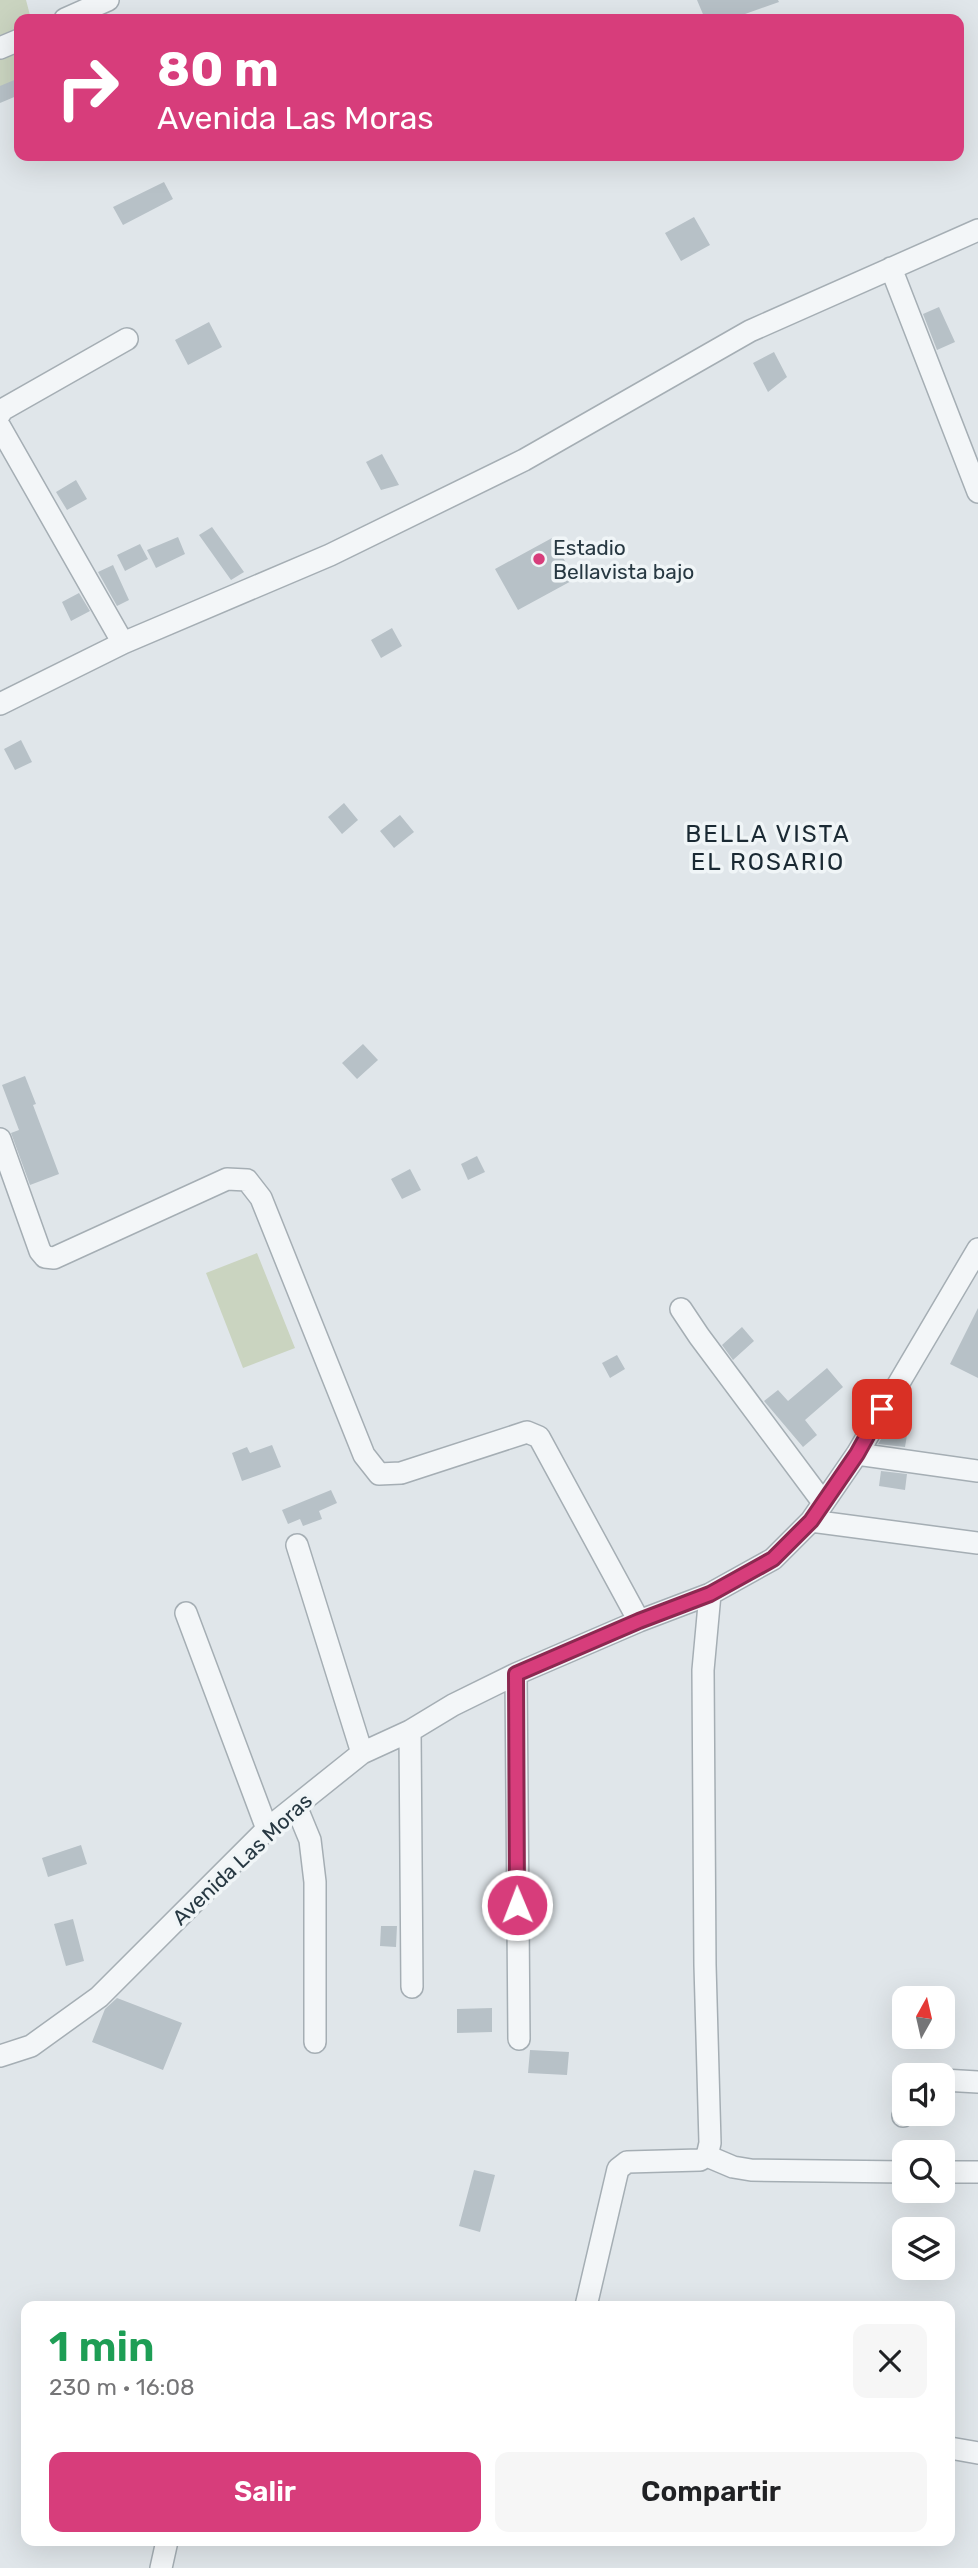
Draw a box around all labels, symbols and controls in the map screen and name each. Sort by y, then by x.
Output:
text: 80 m [157,40,279,98]
icon: right [42,42,133,133]
text: Avenida Las Moras [157,99,434,137]
place label: Estadio Bellavista bajo [553,535,694,584]
marker: Estadio Bellavista bajo [531,551,547,567]
district label: BELLA VISTA EL ROSARIO [685,820,851,876]
pin [852,1379,912,1439]
icon: arrive [863,1390,901,1428]
street label: Avenida Las Moras [167,1788,317,1930]
position arrow [480,1868,554,1942]
north arrow [892,1986,956,2049]
map controls [892,1986,955,2280]
button: sound [892,2063,955,2126]
button: search [892,2140,955,2203]
button: layers [892,2217,955,2280]
text: 1 min [49,2322,155,2372]
button: close [853,2324,927,2398]
text: 230 m · 16:08 [49,2373,195,2401]
button: Salir [49,2452,481,2532]
button: Compartir [495,2452,927,2532]

